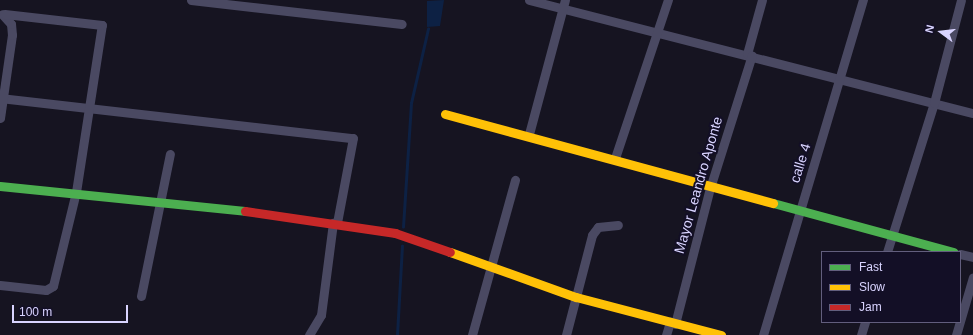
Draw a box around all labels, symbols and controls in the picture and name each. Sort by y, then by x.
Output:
north arrow [921,12,961,52]
text: N [923,24,936,34]
street label: Mayor Leandro Aponte [670,114,726,256]
street label: calle 4 [786,141,814,185]
legend [821,251,961,323]
text: Fast [859,260,882,274]
text: Slow [859,280,885,294]
scale bar [14,297,130,323]
text: Jam [859,300,882,314]
text: 100 m [19,305,52,319]

